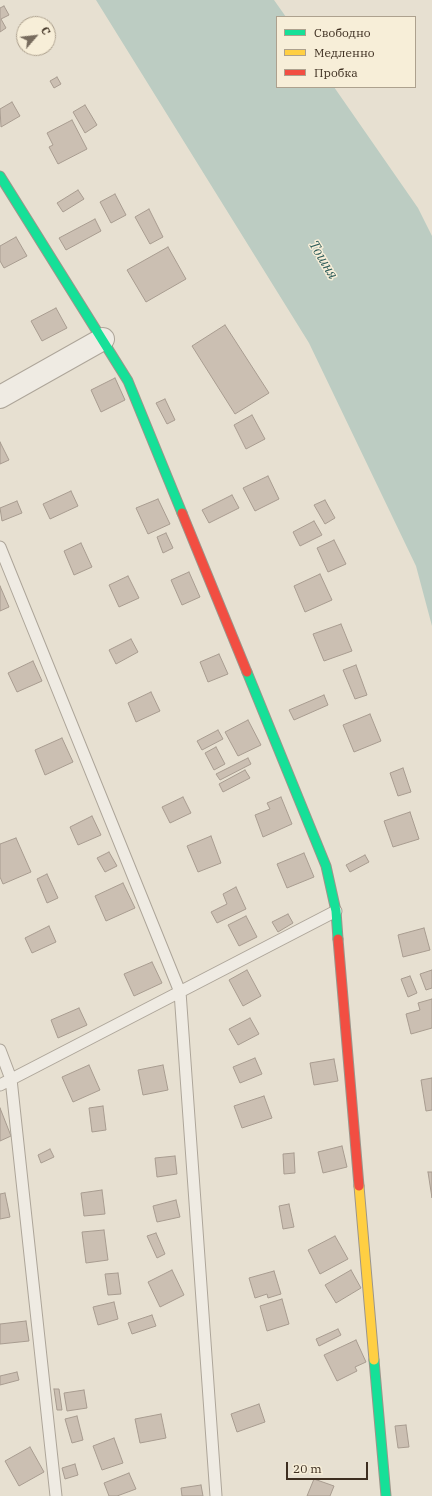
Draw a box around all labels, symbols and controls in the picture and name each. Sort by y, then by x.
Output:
north arrow [16,16,56,56]
legend [276,16,416,88]
text: С [38,24,54,37]
text: Свободно [314,25,371,40]
text: Медленно [314,45,375,60]
text: Пробка [314,65,358,80]
water label: Тошня [305,238,341,282]
scale bar [288,1454,370,1480]
text: 20 m [293,1461,322,1476]

